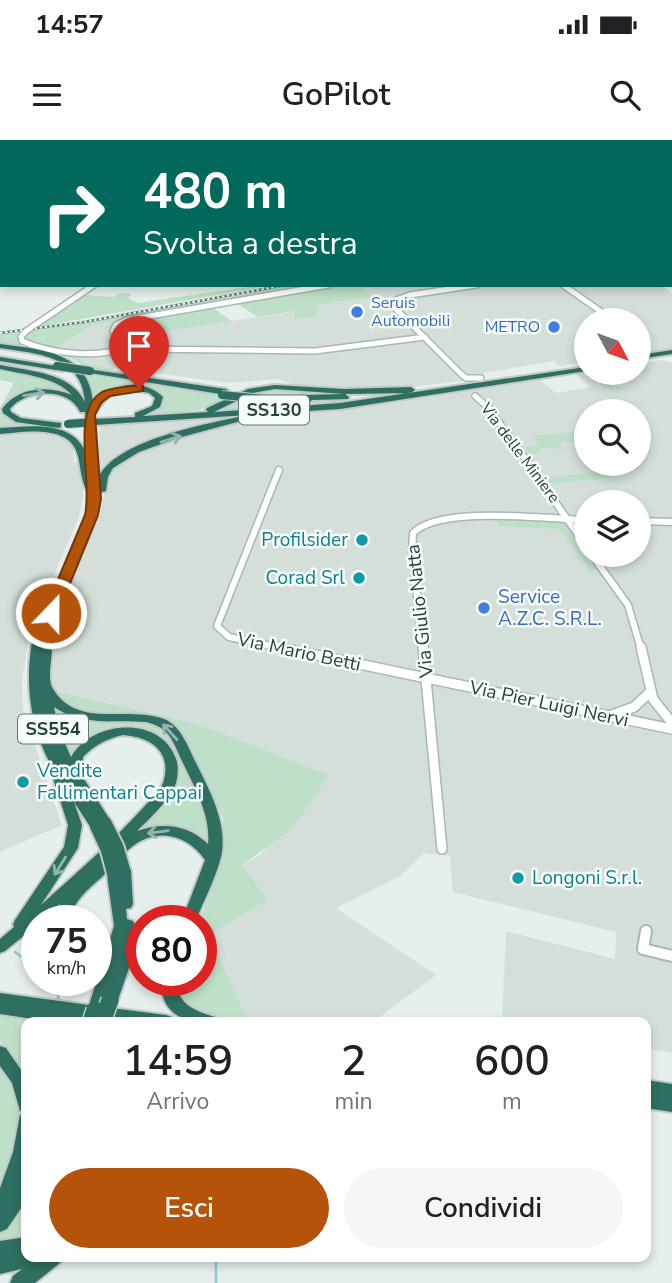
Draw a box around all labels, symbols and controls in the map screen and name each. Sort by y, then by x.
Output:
text: 14:57 [35,7,104,42]
text: GoPilot [281,73,391,116]
icon: menu [28,76,66,114]
icon: search [606,76,644,114]
text: 480 m [143,158,287,225]
icon: right [28,168,119,259]
text: Svolta a destra [143,222,358,265]
place label: Seruis Automobili [371,292,450,332]
marker: Seruis Automobili [349,304,365,320]
north arrow [574,308,651,385]
map controls [574,308,651,567]
pin [109,316,169,388]
place label: METRO [485,316,540,338]
marker: METRO [546,319,562,335]
icon: arrive [120,327,158,365]
one-way arrow [22,387,45,400]
road number: SS130 [239,396,309,424]
street label: Via delle Miniere [474,398,565,508]
button: search [574,399,651,476]
one-way arrow [159,432,181,444]
button: layers [574,490,651,567]
place label: Profilsider [261,527,348,553]
marker: Profilsider [354,532,370,548]
street label: Via Giulio Natta [400,543,440,680]
place label: Corad Srl [265,565,345,591]
marker: Corad Srl [351,570,367,586]
position arrow [14,576,88,650]
place label: Service A.Z.C. S.R.L. [498,584,602,632]
marker: Service A.Z.C. S.R.L. [476,600,492,616]
street label: Via Mario Betti [234,626,363,678]
street label: Via Pier Luigi Nervi [466,674,631,734]
road number: SS554 [18,714,88,744]
one-way arrow [162,723,178,741]
place label: Vendite Fallimentari Cappai [36,758,202,806]
marker: Vendite Fallimentari Cappai [15,774,31,790]
one-way arrow [147,826,170,839]
one-way arrow [53,856,67,875]
place label: Longoni S.r.l. [532,865,642,891]
marker: Longoni S.r.l. [510,870,526,886]
speed limit sign: 80 [126,905,217,996]
text: 75 [45,918,88,965]
text: km/h [47,956,86,980]
text: 14:59 [122,1033,233,1090]
text: 2 [341,1033,366,1090]
text: 600 [474,1033,550,1090]
text: Arrivo [146,1086,209,1117]
text: min [335,1086,373,1117]
text: m [502,1086,522,1117]
button: Esci [49,1168,329,1248]
button: Condividi [343,1168,623,1248]

